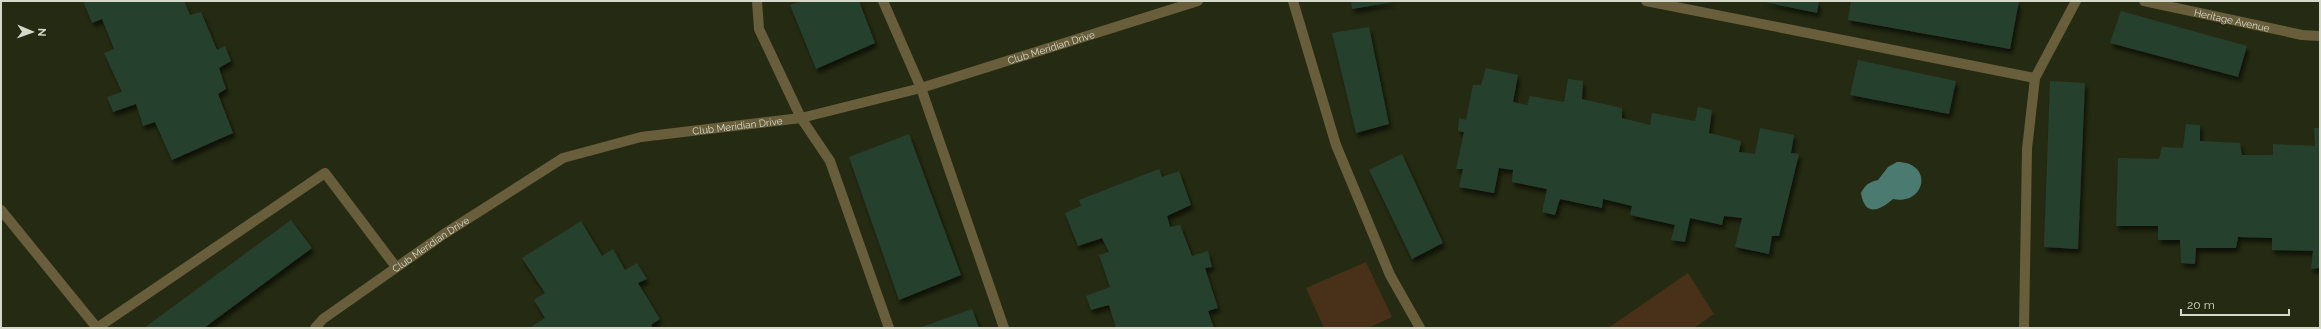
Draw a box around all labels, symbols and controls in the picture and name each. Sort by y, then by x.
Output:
street label: Heritage Avenue [2193,7,2271,34]
north arrow [12,12,52,52]
text: N [35,28,48,37]
street label: Club Meridian Drive [1006,29,1096,66]
street label: Club Meridian Drive [692,115,783,137]
street label: Club Meridian Drive [390,214,471,275]
scale bar [2181,291,2289,317]
text: 20 m [2187,298,2215,312]

